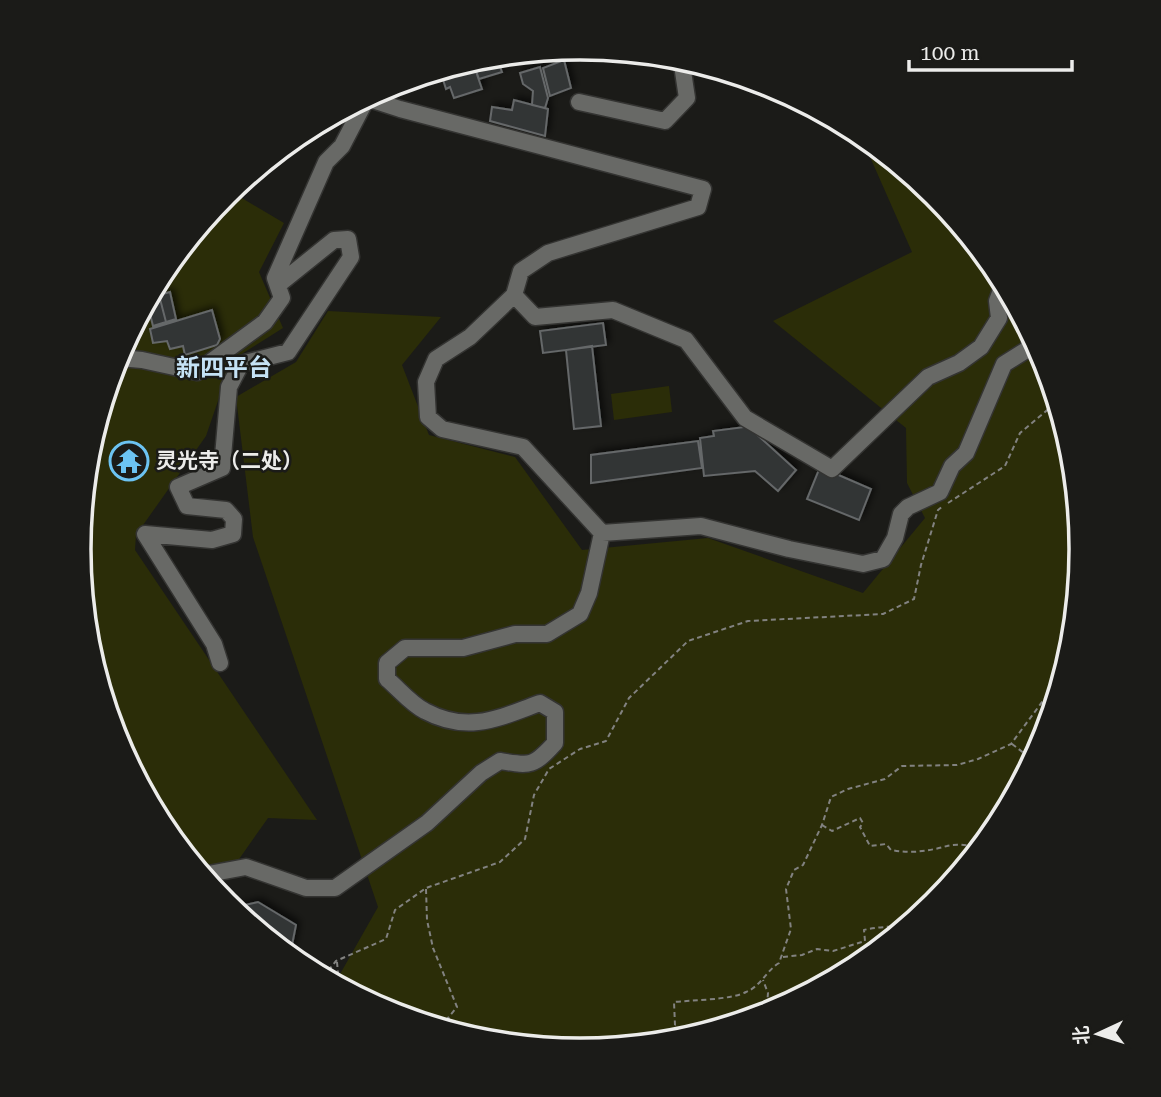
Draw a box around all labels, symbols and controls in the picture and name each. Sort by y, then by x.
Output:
scale bar [909,28,1072,72]
text: 100 m [920,41,980,65]
district label: 新四平台 [176,354,272,382]
temple icon: 灵光寺（二处） [108,440,150,482]
place label: 灵光寺（二处） [156,449,303,473]
north arrow [1063,999,1133,1069]
text: 北 [1069,1025,1094,1045]

